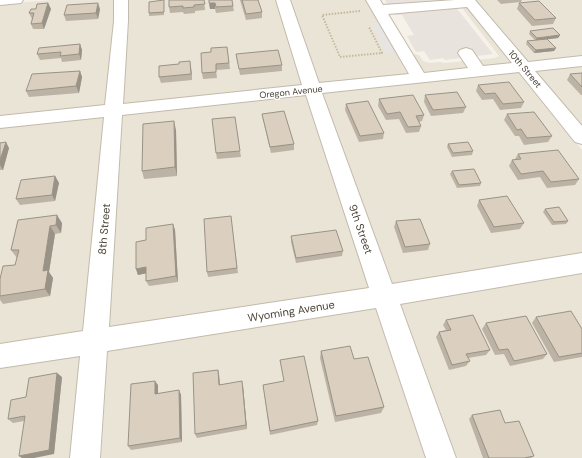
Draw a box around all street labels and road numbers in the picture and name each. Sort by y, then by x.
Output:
street label: 10th Street [506,48,545,91]
street label: Oregon Avenue [259,83,323,101]
street label: 9th Street [346,202,376,256]
street label: 8th Street [95,203,113,255]
street label: Wyoming Avenue [246,297,336,325]

